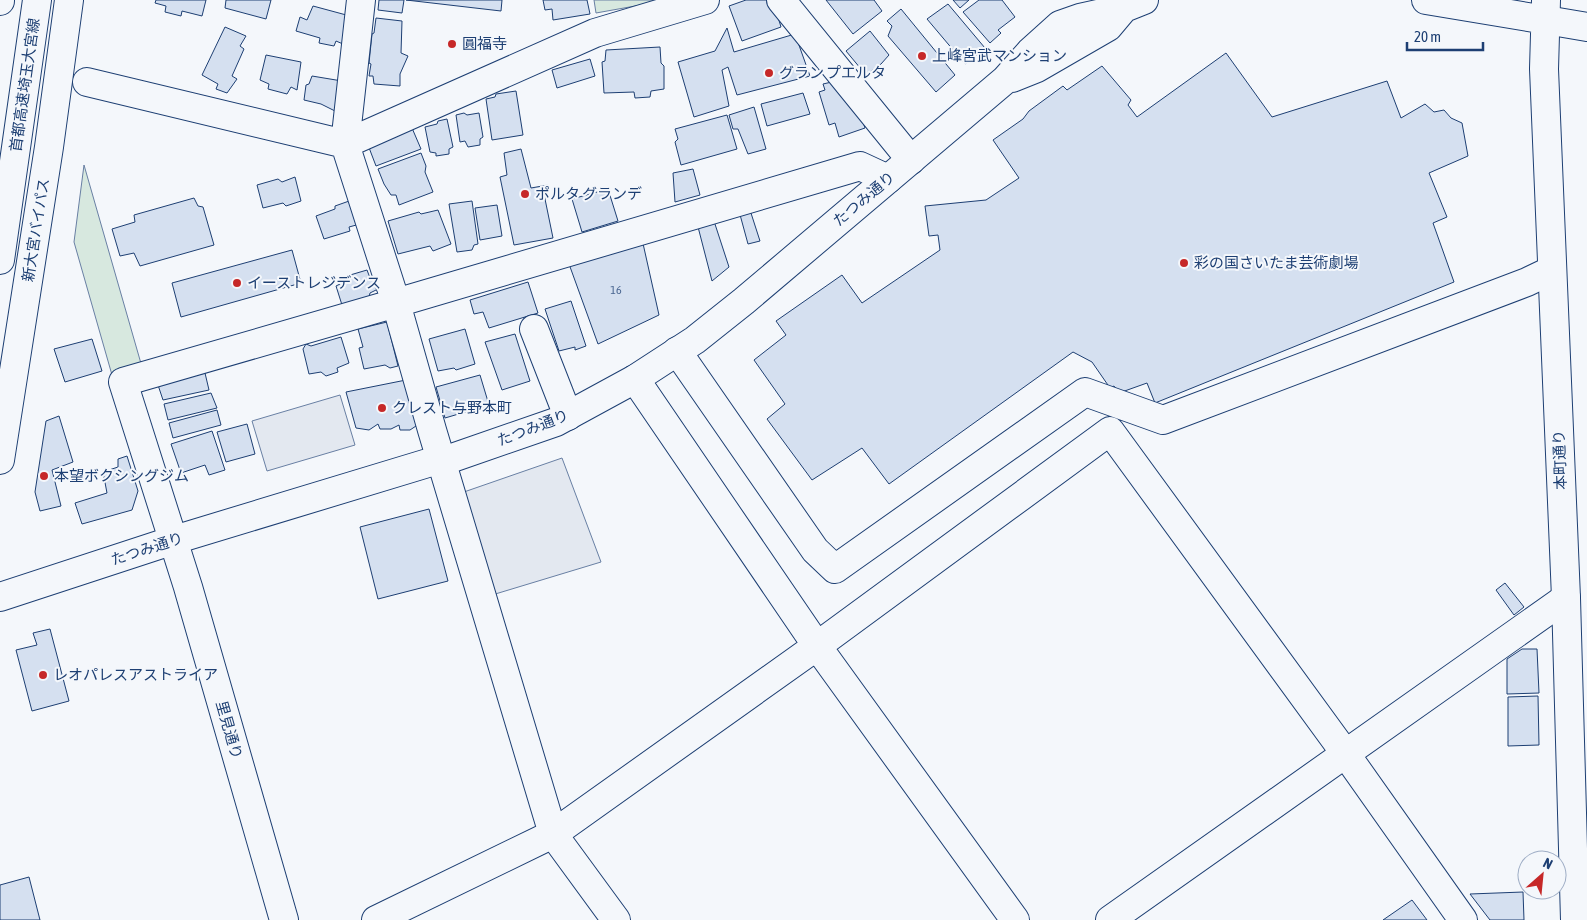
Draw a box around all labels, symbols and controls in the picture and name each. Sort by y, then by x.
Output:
street label: 首都高速埼玉大宮線 [7,17,42,153]
scale bar [1407,20,1483,52]
text: 20 m [1414,28,1441,45]
place label: 圓福寺 [462,35,507,52]
marker: 圓福寺 [446,38,458,50]
place label: 上峰宮武マンション [932,47,1067,64]
marker: 上峰宮武マンション [916,50,928,62]
place label: グラン プエルタ [779,64,886,81]
marker: グラン プエルタ [763,67,775,79]
street label: たつみ通り [829,168,898,229]
street label: 新大宮バイパス [19,177,52,283]
place label: ポルタ グランデ [535,185,642,202]
marker: ポルタ グランデ [519,188,531,200]
place label: 彩の国さいたま芸術劇場 [1194,254,1359,271]
marker: 彩の国さいたま芸術劇場 [1178,257,1190,269]
place label: イーストレジデンス [247,274,381,291]
marker: イーストレジデンス [231,277,243,289]
house number: 16 [610,283,622,297]
place label: クレスト与野本町 [392,399,512,416]
marker: クレスト与野本町 [376,402,388,414]
street label: たつみ通り [495,406,571,449]
street label: 本町通り [1550,430,1569,490]
place label: 本望ボクシングジム [54,467,189,484]
marker: 本望ボクシングジム [38,470,50,482]
street label: たつみ通り [109,529,185,568]
place label: レオパレスアストライア [53,666,218,683]
marker: レオパレスアストライア [37,669,49,681]
street label: 里見通り [213,699,246,761]
north arrow [1517,850,1567,900]
text: N [1541,854,1555,872]

